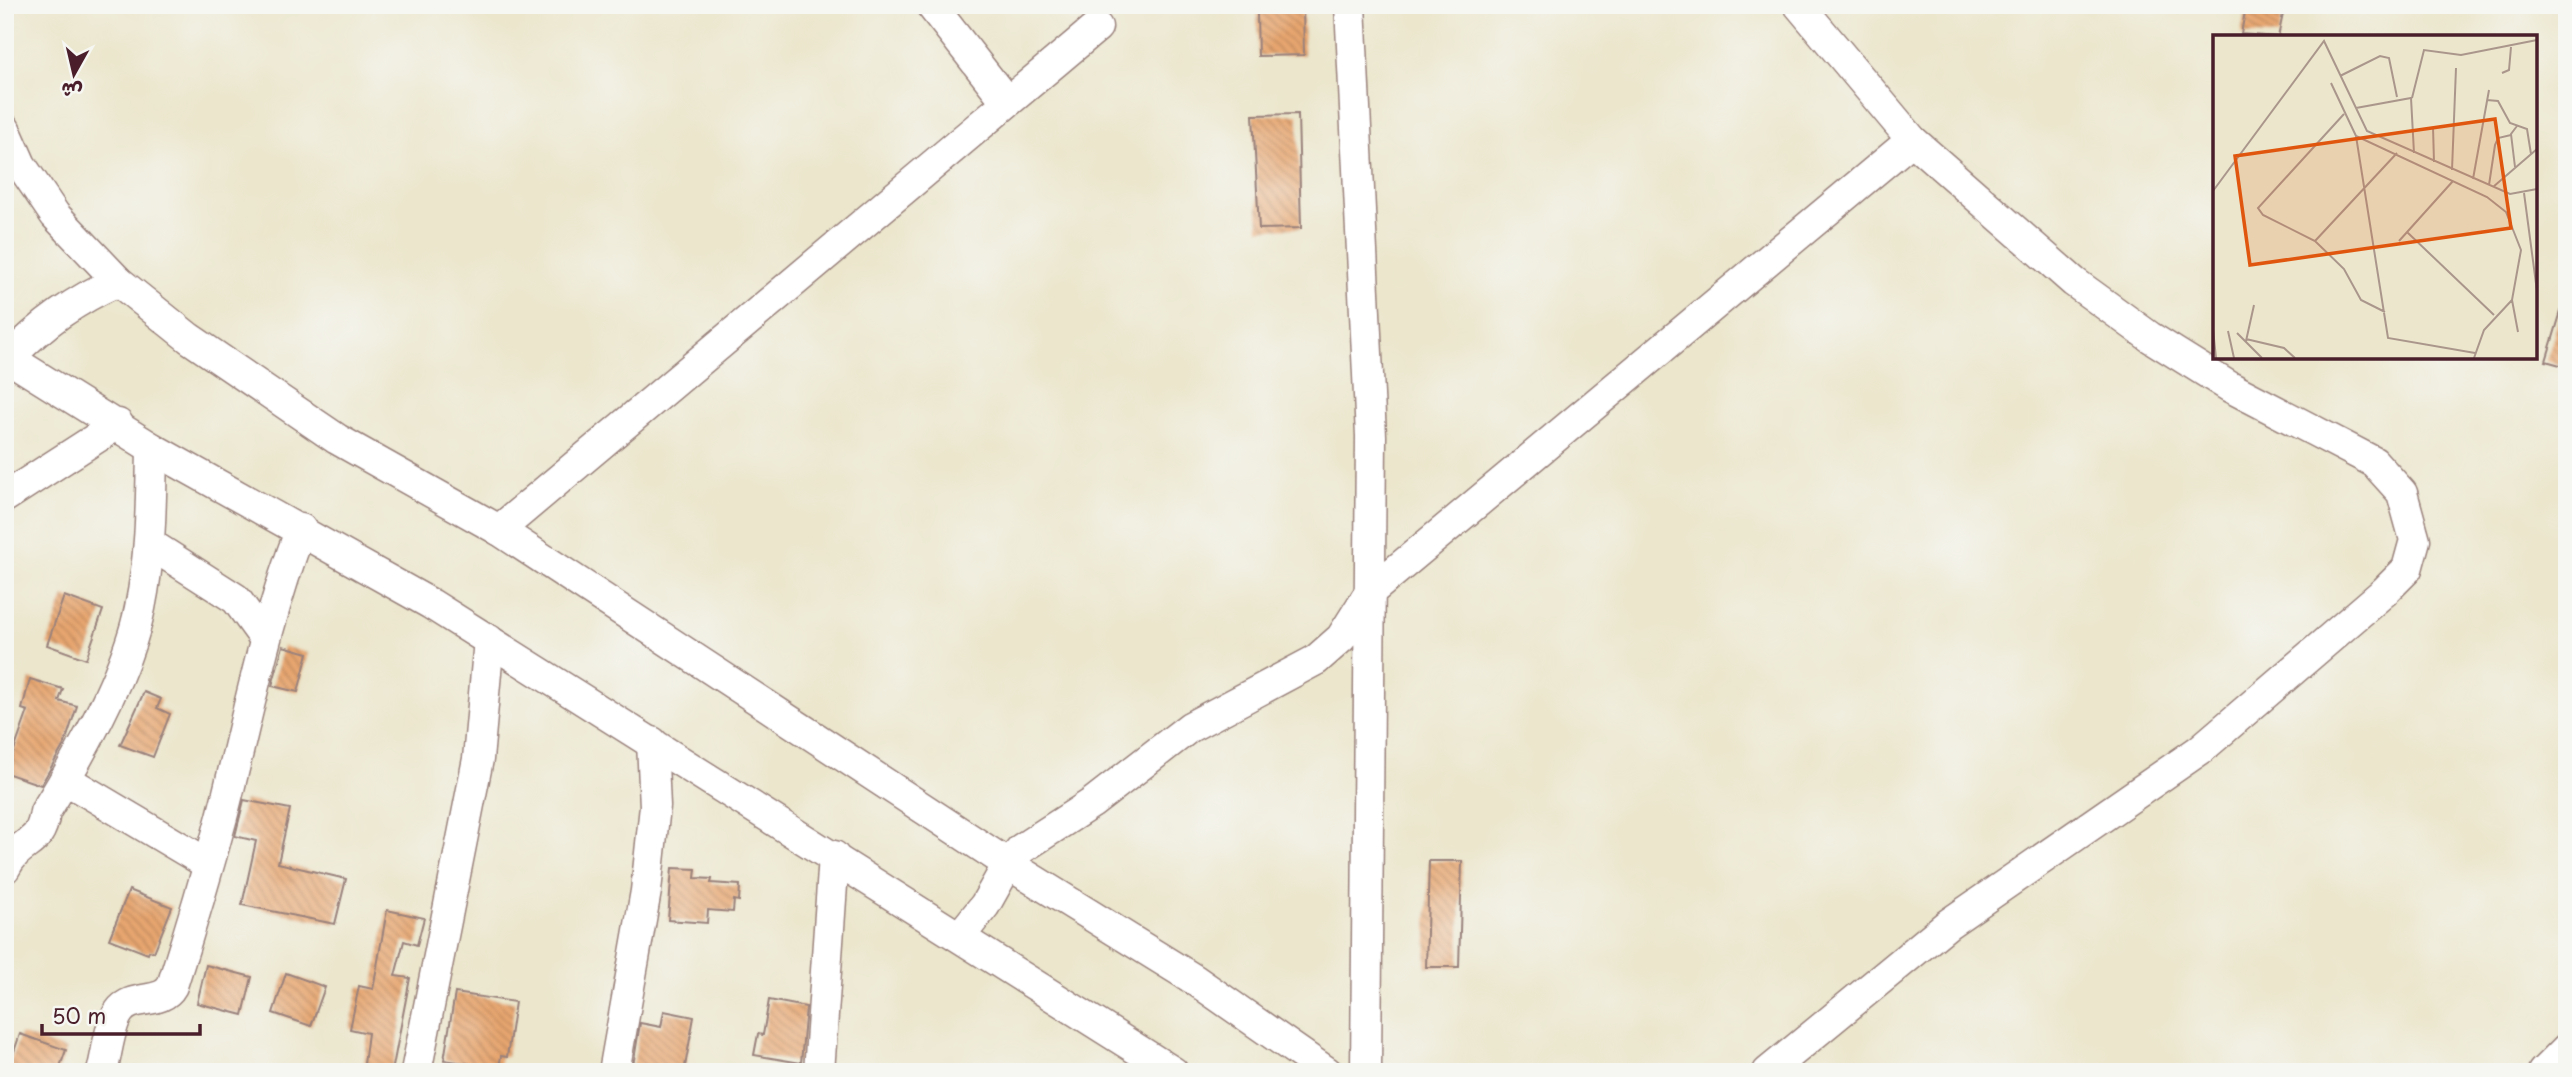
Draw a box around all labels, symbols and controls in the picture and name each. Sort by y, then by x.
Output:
inset map [2213,35,2537,359]
north arrow [38,38,108,108]
text: ش [59,76,84,107]
scale bar [42,993,200,1037]
text: 50 m [52,999,106,1031]

